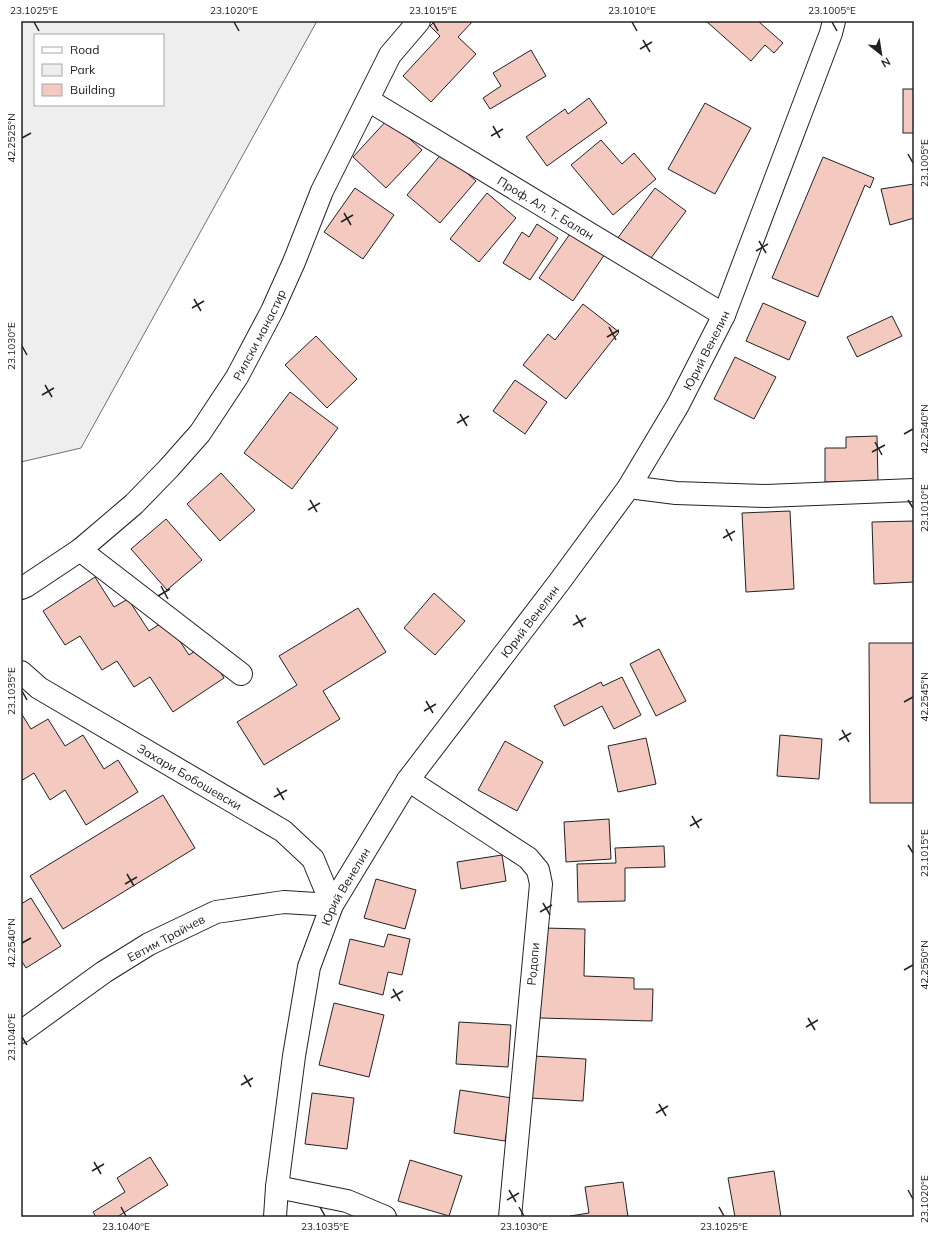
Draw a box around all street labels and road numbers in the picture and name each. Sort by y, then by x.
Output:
street label: Проф. Ал. Т. Балан [495,173,597,242]
street label: Рилски манастир [229,287,288,383]
street label: Юрий Венелин [680,308,732,392]
street label: Юрий Венелин [497,582,562,660]
street label: Захари Бобошевски [135,740,245,813]
street label: Юрий Венелин [318,845,373,927]
street label: Евтим Трайчев [125,911,208,965]
street label: Родопи [524,942,542,986]

